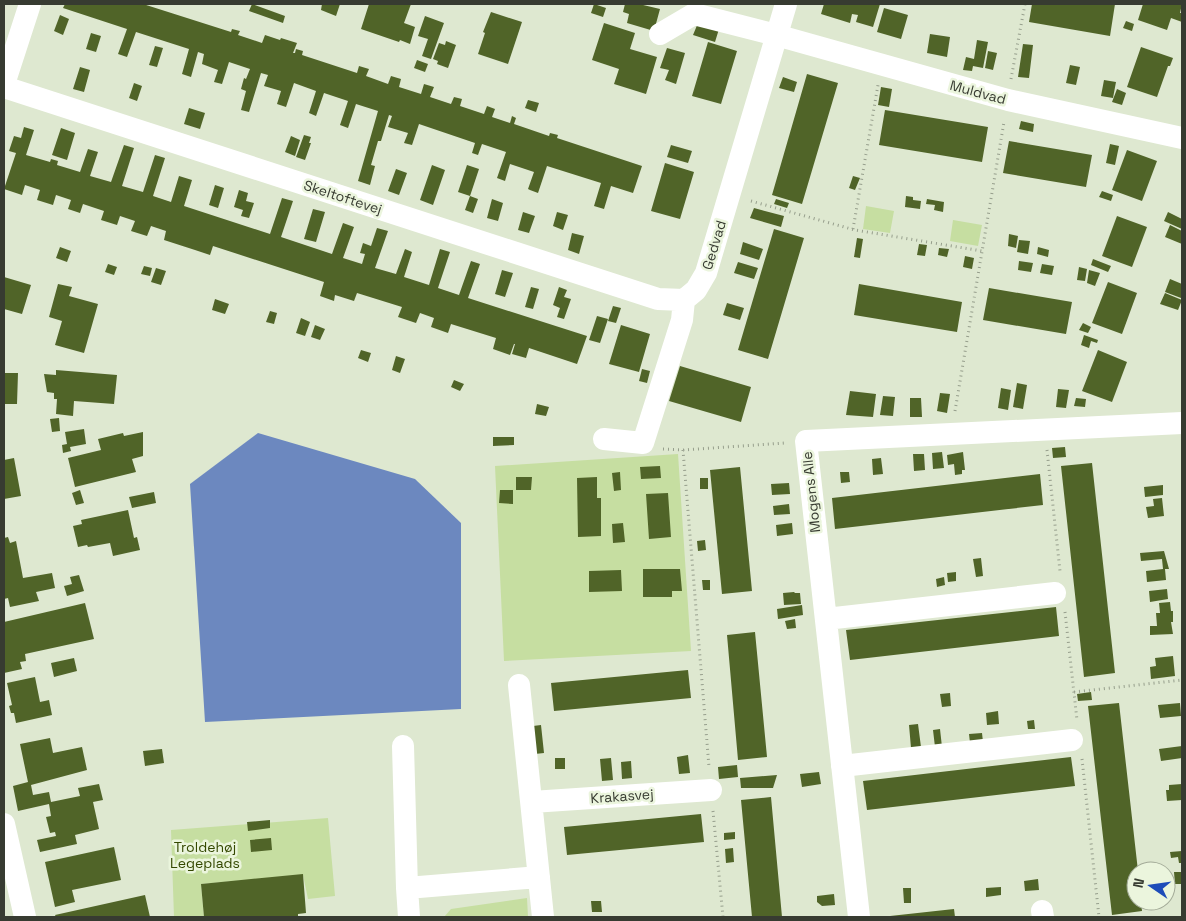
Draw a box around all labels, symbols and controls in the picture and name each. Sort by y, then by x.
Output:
street label: Muldvad [948,76,1008,108]
street label: Skeltoftevej [302,176,384,218]
street label: Gedvad [698,218,730,272]
street label: Mogens Alle [798,451,824,533]
street label: Krakasvej [590,785,654,807]
park label: Troldehøj Legeplads [170,838,240,872]
north arrow [1126,861,1176,911]
text: N [1129,876,1148,890]

